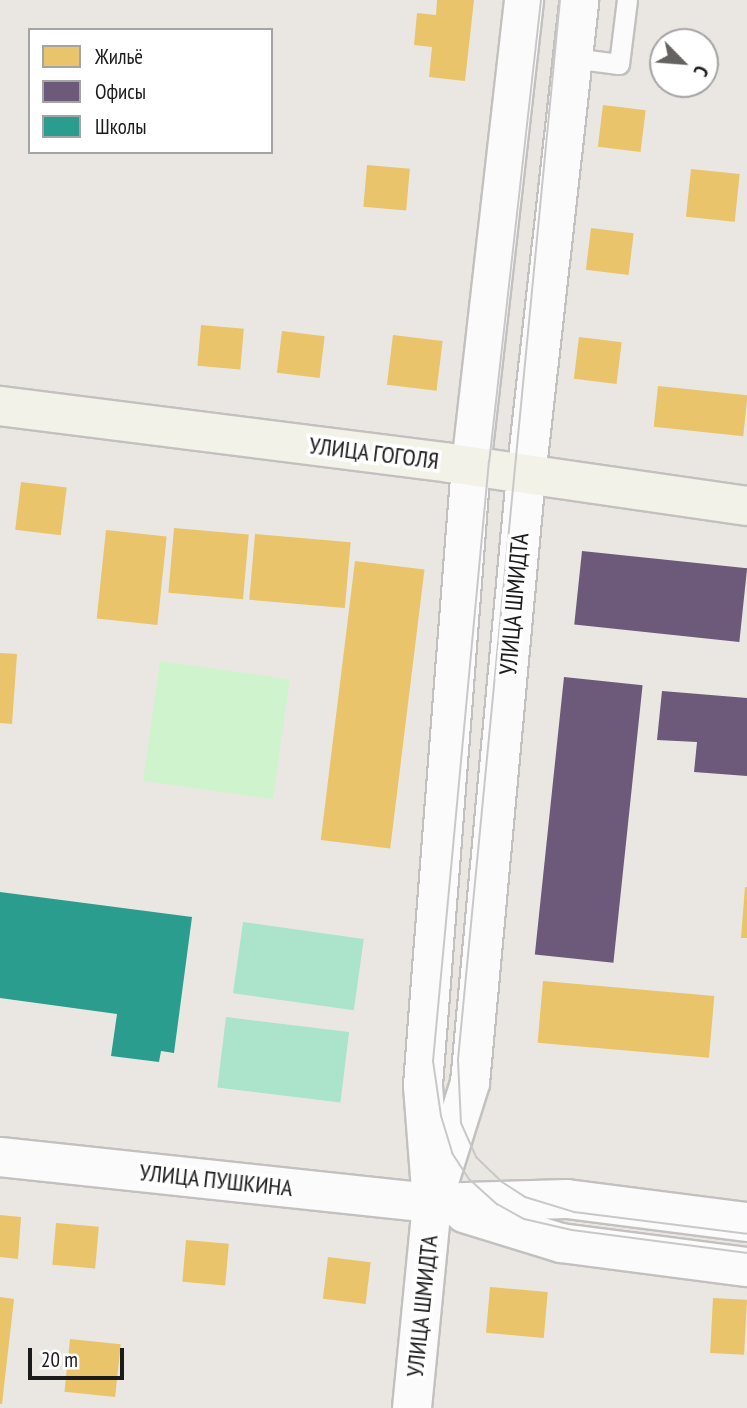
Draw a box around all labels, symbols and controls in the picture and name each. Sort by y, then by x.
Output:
legend [28,28,273,154]
north arrow [649,28,719,98]
text: Жильё [95,43,143,70]
text: С [689,62,714,80]
text: Офисы [95,78,146,105]
text: Школы [95,113,147,140]
street label: УЛИЦА ГОГОЛЯ [307,431,441,475]
street label: УЛИЦА ШМИДТА [493,531,535,677]
street label: УЛИЦА ПУШКИНА [138,1158,294,1202]
street label: УЛИЦА ШМИДТА [400,1233,444,1379]
scale bar [32,1334,128,1378]
text: 20 m [41,1346,78,1373]

